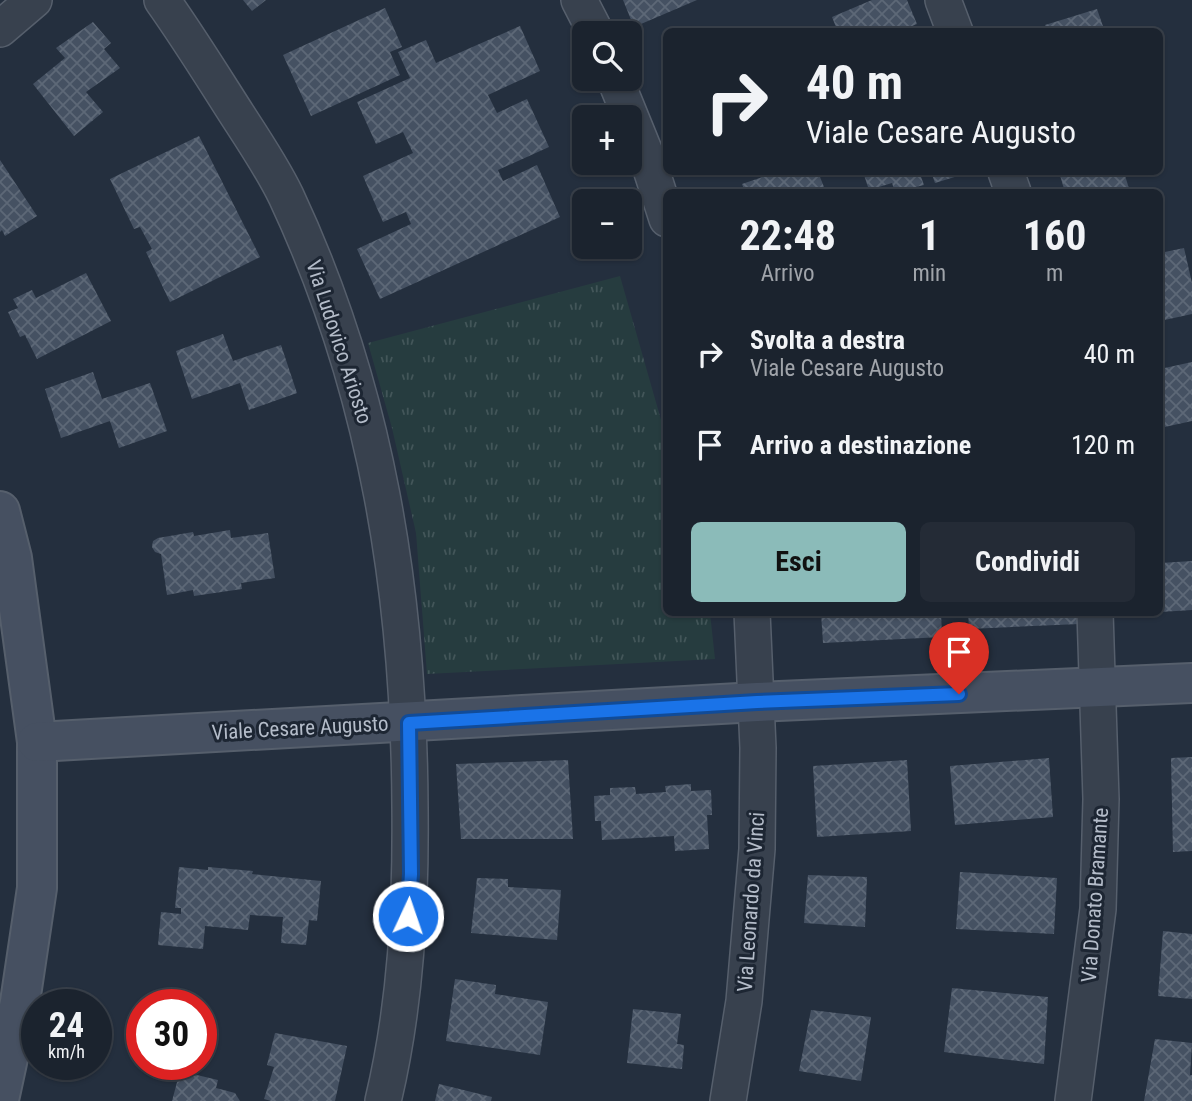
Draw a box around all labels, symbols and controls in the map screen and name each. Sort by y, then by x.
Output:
map controls [572,21,642,259]
button: search [572,21,642,91]
text: 40 m [806,54,903,111]
icon: right [691,56,782,147]
button: + [572,105,642,175]
text: Viale Cesare Augusto [806,113,1076,151]
button: − [572,189,642,259]
text: 22:48 [740,211,836,260]
text: 1 [919,211,940,260]
text: 160 [1023,211,1086,260]
street label: Via Ludovico Ariosto [301,257,377,427]
text: Arrivo [761,260,815,287]
text: min [912,260,946,287]
text: m [1046,260,1063,287]
text: Svolta a destra [750,325,905,355]
icon: right [691,335,729,373]
text: 40 m [1084,339,1135,369]
text: Viale Cesare Augusto [750,355,944,382]
icon: arrive [691,426,729,464]
text: Arrivo a destinazione [750,430,971,460]
text: 120 m [1071,430,1135,460]
button: Esci [691,522,906,602]
button: Condividi [920,522,1135,602]
pin [929,622,989,694]
icon: arrive [940,633,978,671]
street label: Viale Cesare Augusto [211,711,389,745]
street label: Via Donato Bramante [1077,807,1113,983]
street label: Via Leonardo da Vinci [733,811,769,993]
position arrow [371,879,445,953]
speed limit sign: 30 [126,989,217,1080]
text: 24 [49,1005,84,1046]
text: km/h [48,1041,85,1062]

